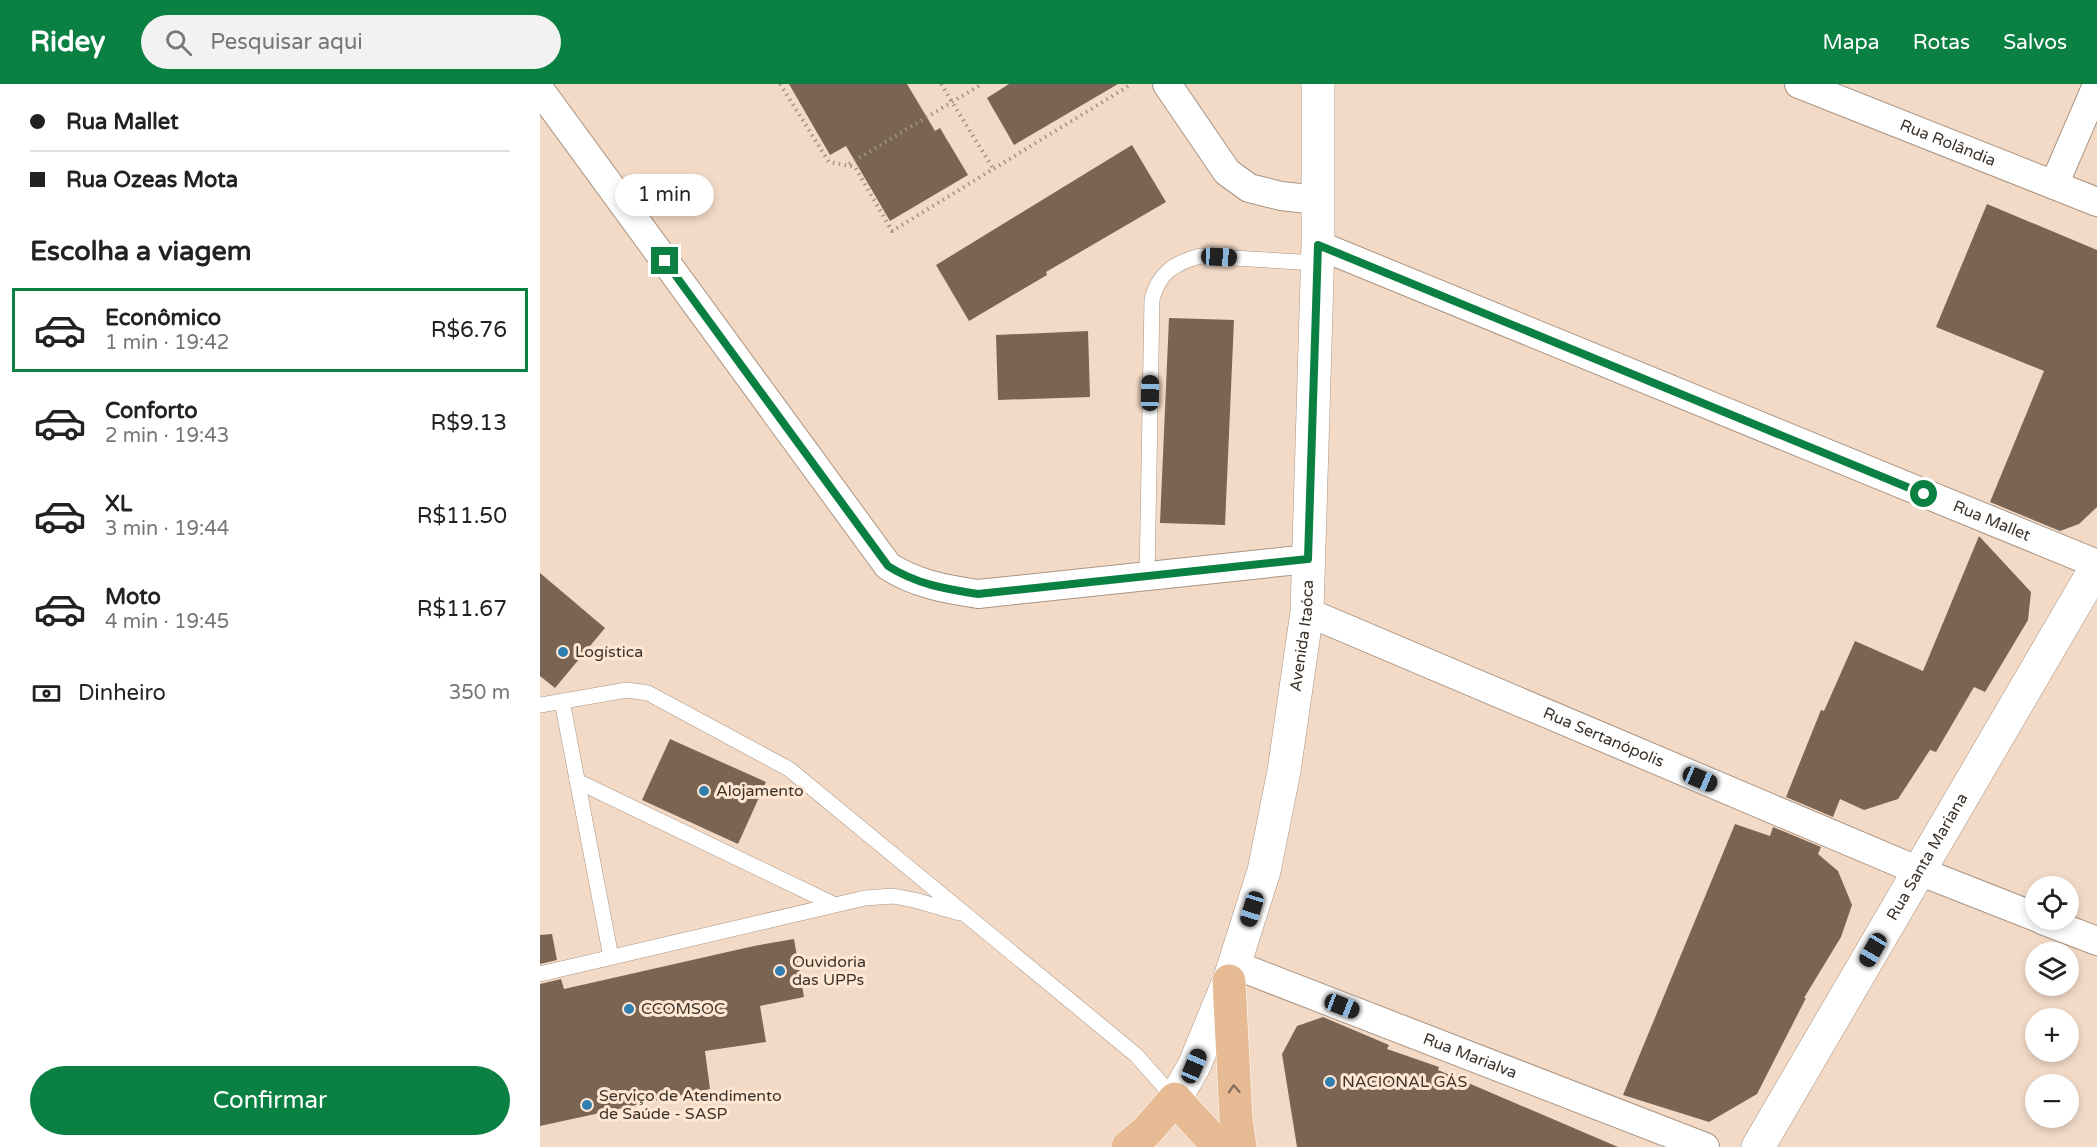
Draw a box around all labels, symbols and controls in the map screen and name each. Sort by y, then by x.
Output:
search box [141,15,561,69]
text: Ridey [30,25,105,59]
icon: search [162,26,195,59]
text: Pesquisar aqui [210,29,363,55]
text: Mapa [1822,30,1880,55]
text: Rotas [1913,30,1970,55]
text: Salvos [2003,30,2067,55]
text: Rua Mallet [66,109,179,135]
street label: Rua Rolândia [1897,115,1999,171]
text: Rua Ozeas Mota [66,167,238,193]
callout: 1 min [616,174,714,216]
text: 1 min [638,183,691,207]
text: Escolha a viagem [30,235,252,268]
route end [651,247,678,274]
car [1201,247,1237,267]
icon: car [33,303,87,357]
text: Econômico [105,305,221,331]
text: R$6.76 [431,317,507,343]
text: 1 min · 19:42 [105,331,229,355]
car [1141,375,1159,411]
icon: car [33,396,87,450]
text: Conforto [105,398,198,424]
text: R$9.13 [431,410,507,436]
text: 2 min · 19:43 [105,424,229,448]
route start [1910,480,1937,507]
icon: car [33,489,87,543]
text: XL [105,491,132,517]
street label: Rua Mallet [1950,496,2033,546]
text: R$11.50 [417,503,507,529]
text: 3 min · 19:44 [105,517,229,541]
street label: Avenida Itaóca [1286,579,1318,693]
icon: car [33,582,87,636]
text: Moto [105,584,161,610]
text: R$11.67 [417,596,507,622]
text: 4 min · 19:45 [105,610,229,634]
place label: Logística [575,642,643,662]
marker: Logística [556,645,570,659]
icon: cash [30,677,63,710]
text: Dinheiro [78,680,166,706]
text: 350 m [449,681,510,705]
street label: Rua Sertanópolis [1540,703,1667,772]
car [1680,764,1720,794]
place label: Alojamento [716,781,804,801]
marker: Alojamento [697,784,711,798]
street label: Rua Santa Mariana [1882,789,1972,924]
map controls [2025,876,2079,1128]
button: locate [2025,876,2079,930]
car [1238,889,1266,929]
car [1856,930,1890,970]
button: layers [2025,942,2079,996]
place label: Ouvidoria das UPPs [792,952,866,990]
marker: Ouvidoria das UPPs [773,964,787,978]
car [1322,991,1362,1021]
place label: CCOMSOC [641,999,725,1019]
marker: CCOMSOC [622,1002,636,1016]
button: + [2025,1008,2079,1062]
street label: Rua Marialva [1420,1029,1520,1083]
car [1179,1046,1209,1086]
button: Confirmar [30,1066,510,1135]
place label: NACIONAL GÁS [1342,1072,1467,1092]
button: − [2025,1074,2079,1128]
marker: NACIONAL GÁS [1323,1075,1337,1089]
one-way arrow [1228,1084,1241,1093]
place label: Serviço de Atendimento de Saúde - SASP [599,1086,782,1124]
marker: Serviço de Atendimento de Saúde - SASP [580,1098,594,1112]

